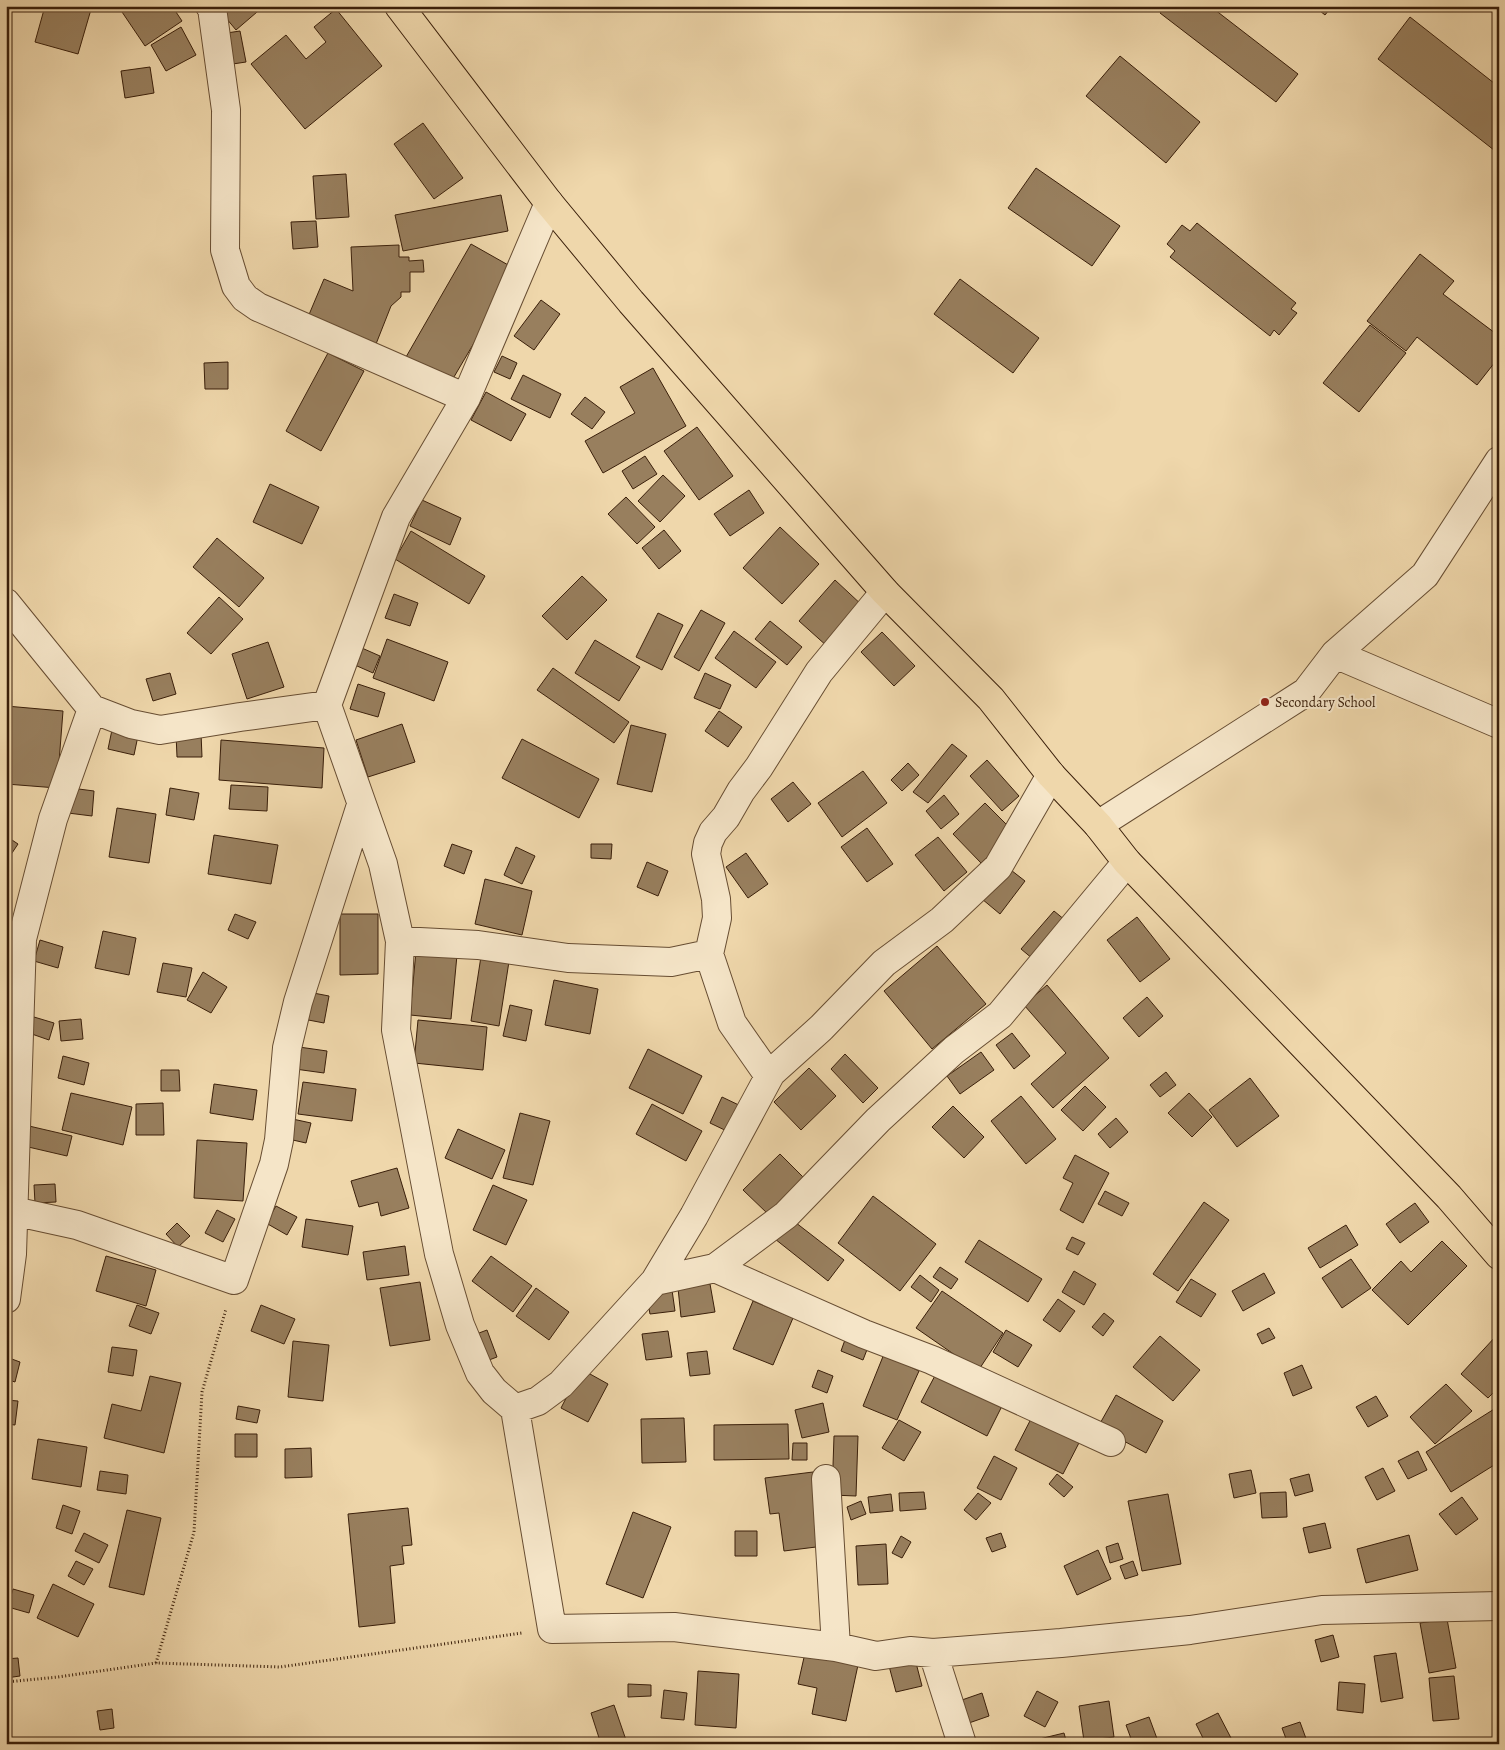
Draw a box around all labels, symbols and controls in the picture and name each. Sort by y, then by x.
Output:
place label: Secondary School [1275,693,1376,712]
marker: Secondary School [1259,696,1271,708]

